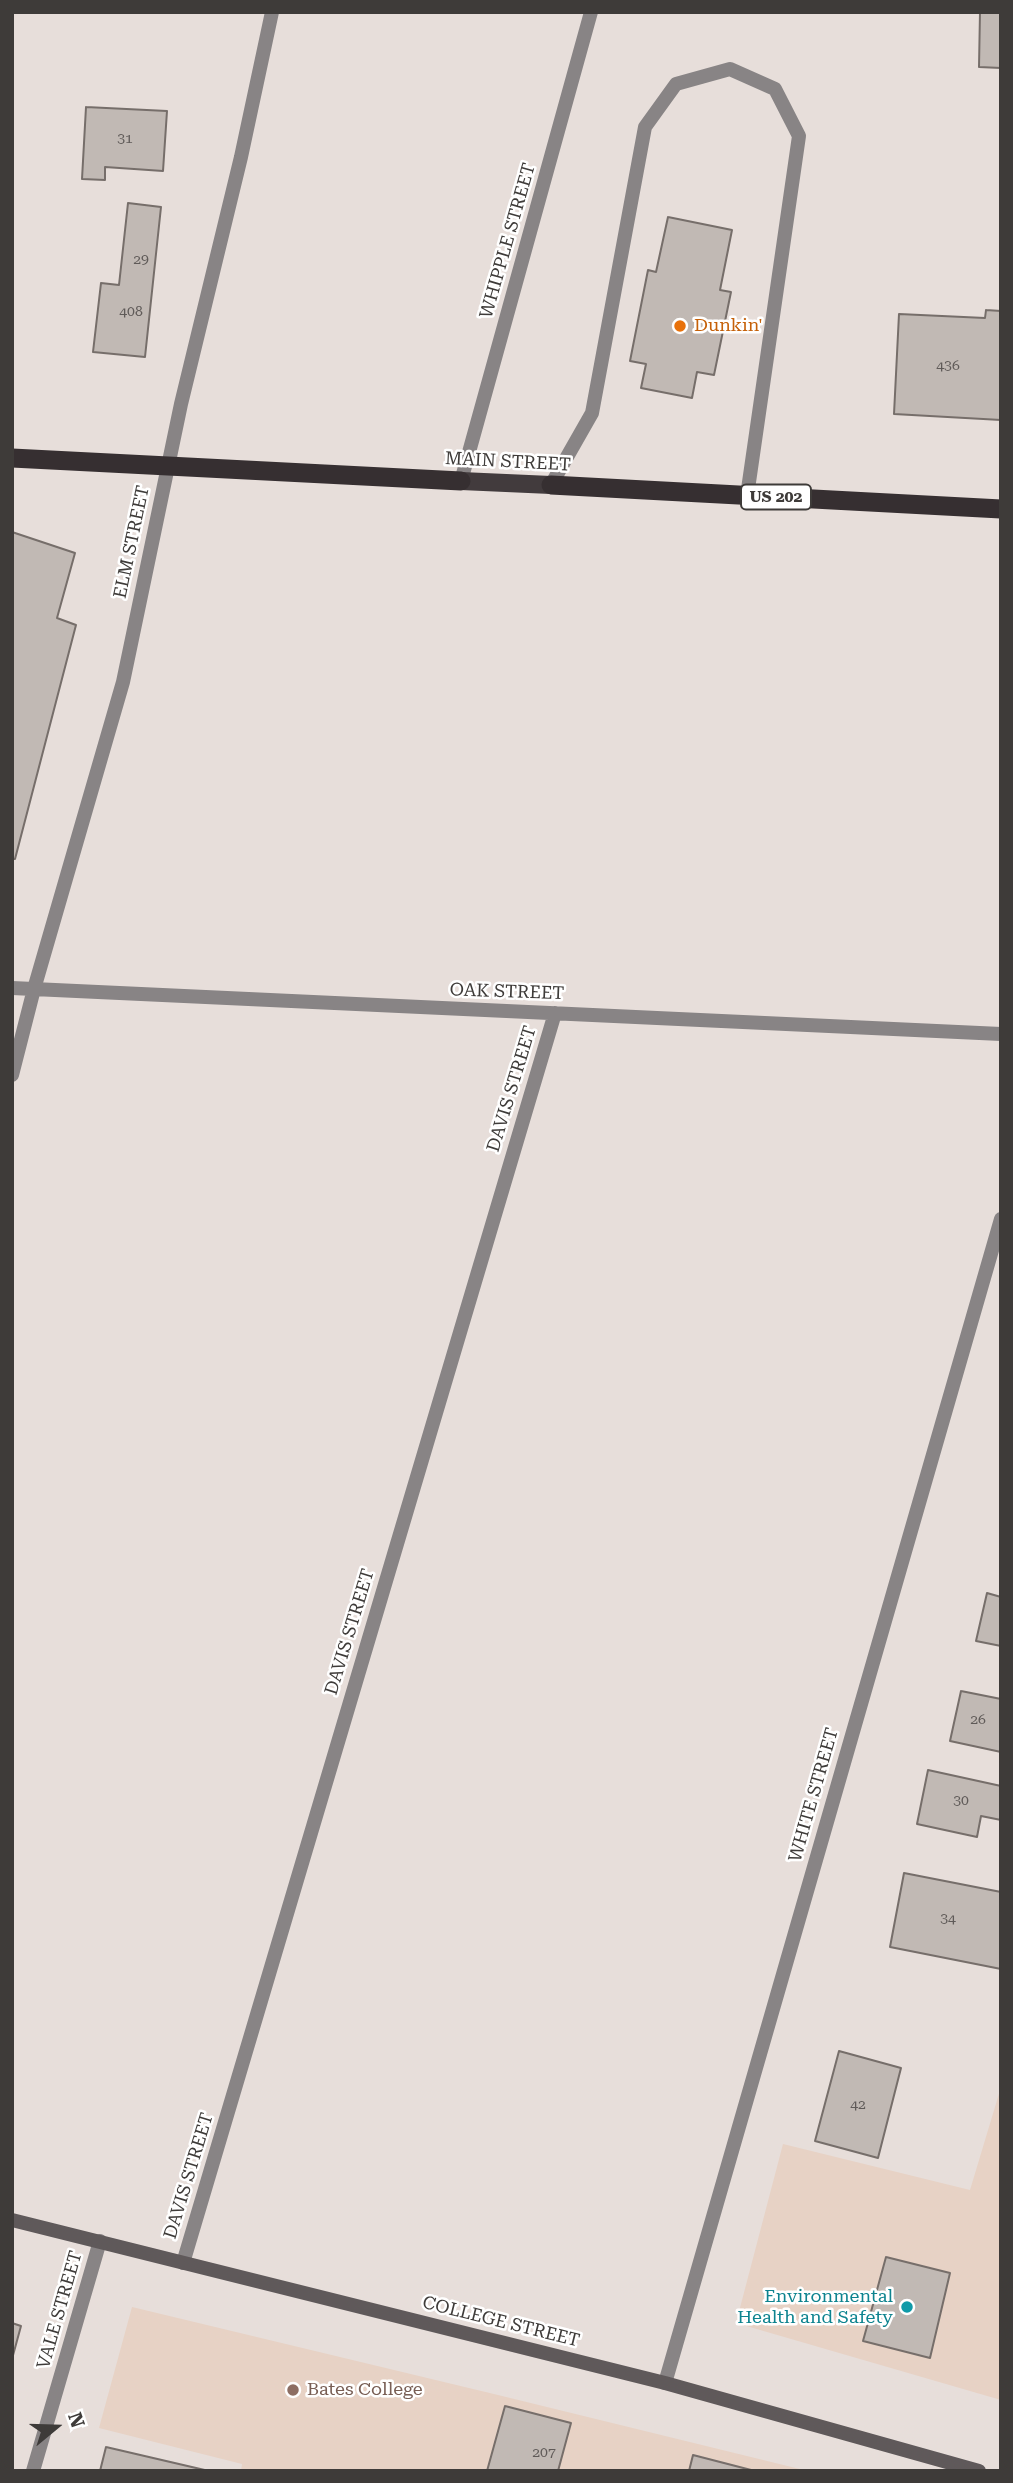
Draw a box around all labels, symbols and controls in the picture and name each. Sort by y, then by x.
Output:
house number: 31 [117,131,133,147]
street label: WHIPPLE STREET [475,161,541,321]
house number: 29 [133,252,149,268]
house number: 408 [119,304,143,320]
place label: Dunkin' [694,315,763,337]
marker: Dunkin' [672,318,688,334]
house number: 436 [936,358,960,374]
street label: MAIN STREET [445,448,571,476]
street label: ELM STREET [109,484,155,600]
road number: US 202 [741,484,811,510]
street label: OAK STREET [449,979,565,1005]
street label: DAVIS STREET [483,1023,541,1155]
street label: DAVIS STREET [321,1566,379,1698]
house number: 26 [970,1712,986,1728]
street label: WHITE STREET [785,1725,843,1865]
house number: 30 [953,1793,969,1809]
house number: 34 [940,1911,956,1927]
house number: 42 [850,2097,866,2113]
street label: DAVIS STREET [160,2110,218,2242]
street label: VALE STREET [33,2249,87,2371]
place label: Environmental Health and Safety [737,2286,893,2328]
street label: COLLEGE STREET [420,2292,582,2352]
marker: Environmental Health and Safety [899,2299,915,2315]
place label: Bates College [307,2379,423,2401]
marker: Bates College [285,2382,301,2398]
north arrow [21,2392,91,2462]
text: N [63,2409,90,2431]
house number: 207 [532,2445,556,2461]

